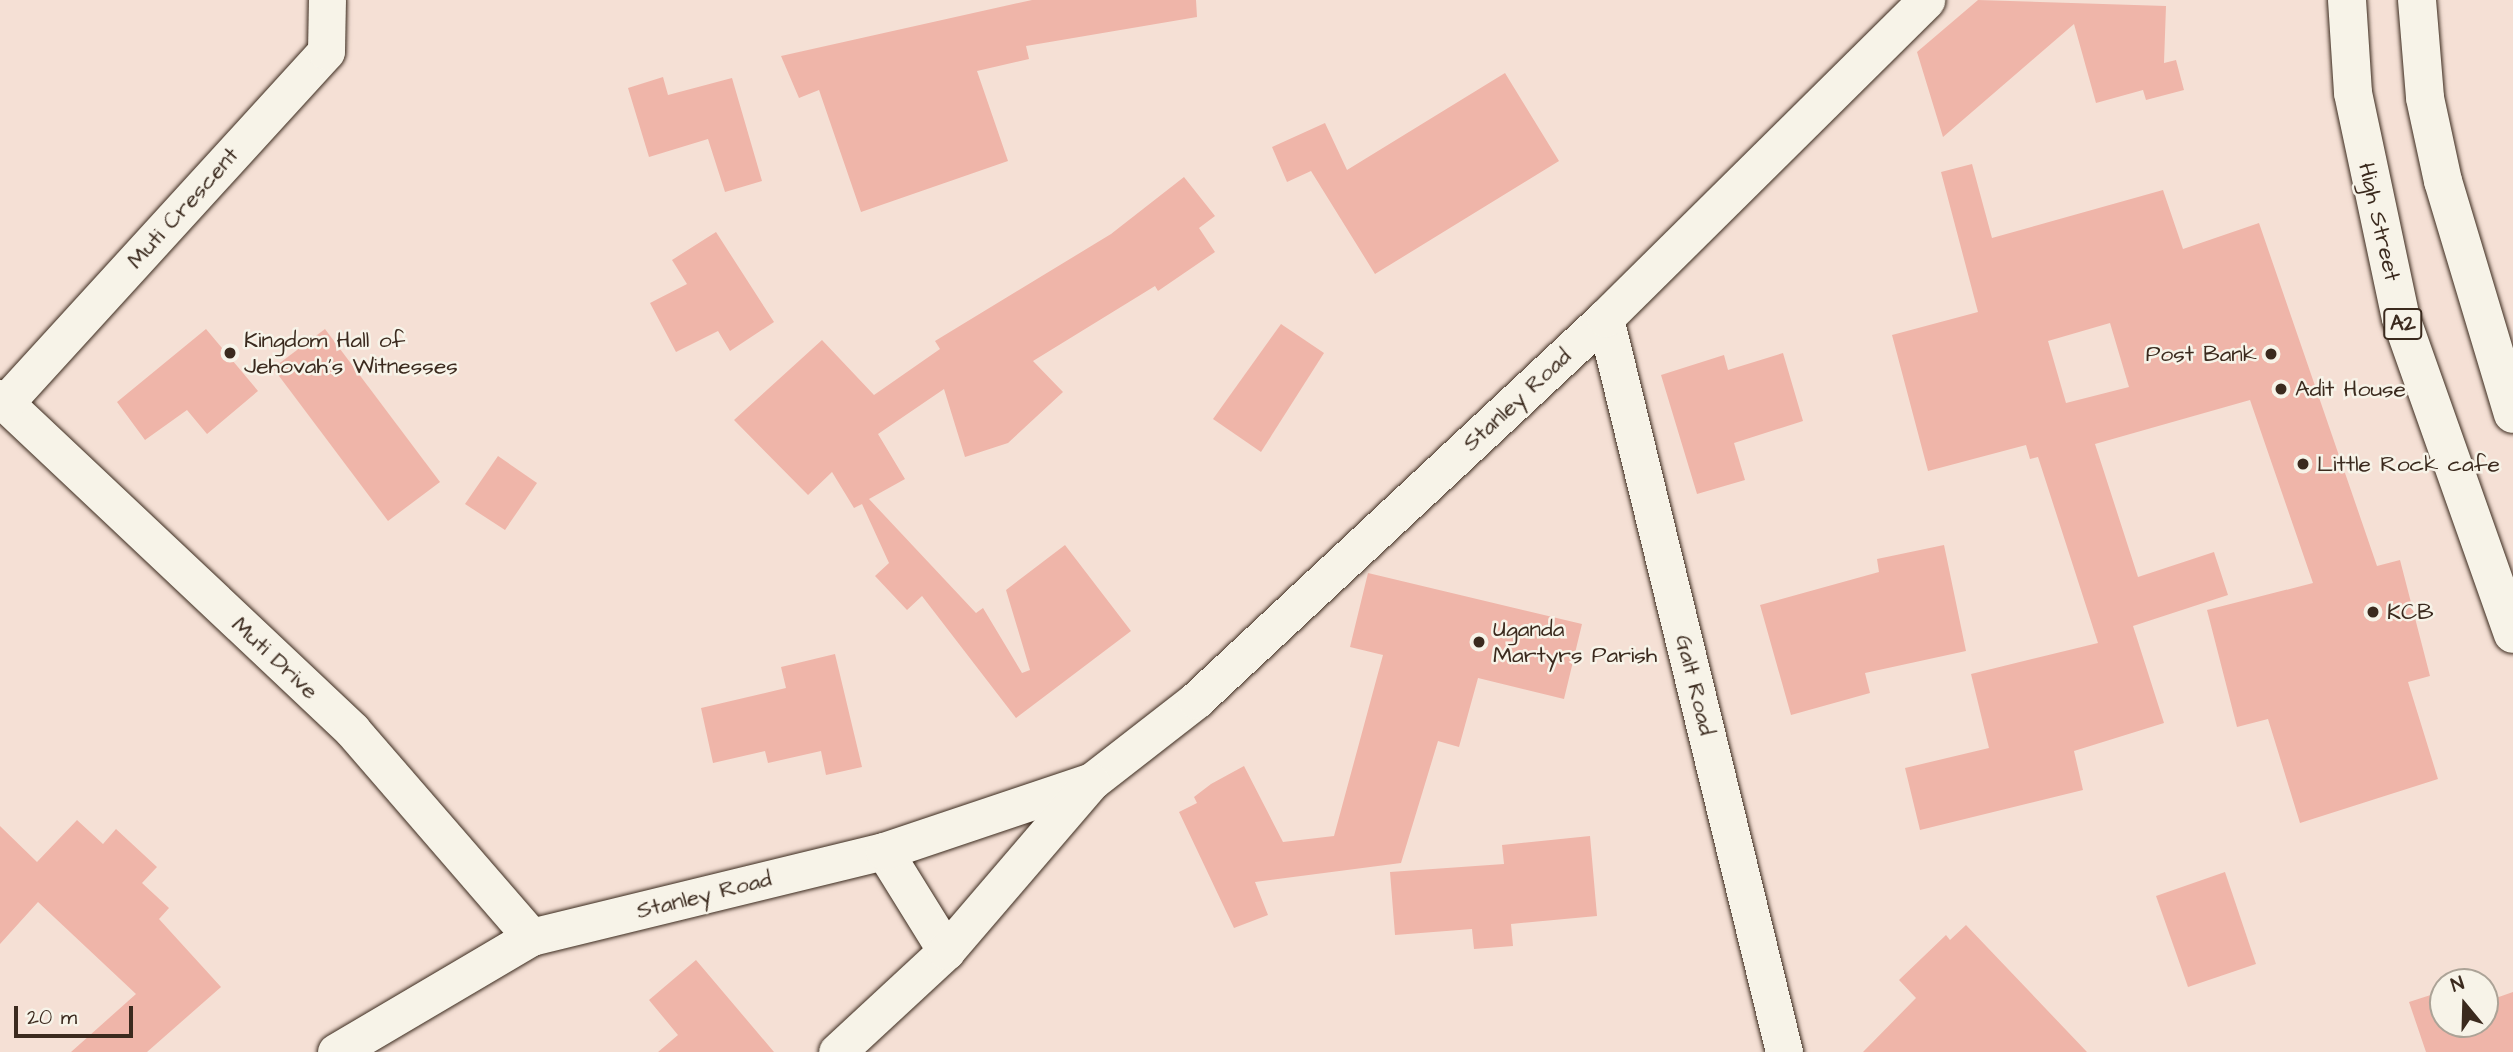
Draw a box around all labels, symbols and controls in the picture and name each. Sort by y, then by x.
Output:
street label: Muti Crescent [121,142,245,274]
street label: High Street [2352,160,2406,284]
road number: A2 [2382,306,2424,342]
place label: Kingdom Hall of Jehovah's Witnesses [244,326,458,380]
place label: Post Bank [2146,340,2257,368]
street label: Stanley Road [1457,343,1577,457]
marker: Kingdom Hall of Jehovah's Witnesses [222,345,238,361]
marker: Post Bank [2263,346,2279,362]
place label: Adit House [2295,375,2406,403]
marker: Adit House [2273,381,2289,397]
place label: Little Rock cafe [2317,450,2500,478]
marker: Little Rock cafe [2295,456,2311,472]
place label: KCB [2387,598,2434,626]
marker: KCB [2365,604,2381,620]
street label: Muti Drive [226,611,324,705]
place label: Uganda Martyrs Parish [1493,615,1657,669]
street label: Galt Road [1669,632,1721,738]
marker: Uganda Martyrs Parish [1471,634,1487,650]
street label: Stanley Road [634,865,774,925]
north arrow [2429,968,2499,1038]
text: N [2448,970,2468,999]
scale bar [18,992,136,1036]
text: 20 m [27,1003,77,1032]

